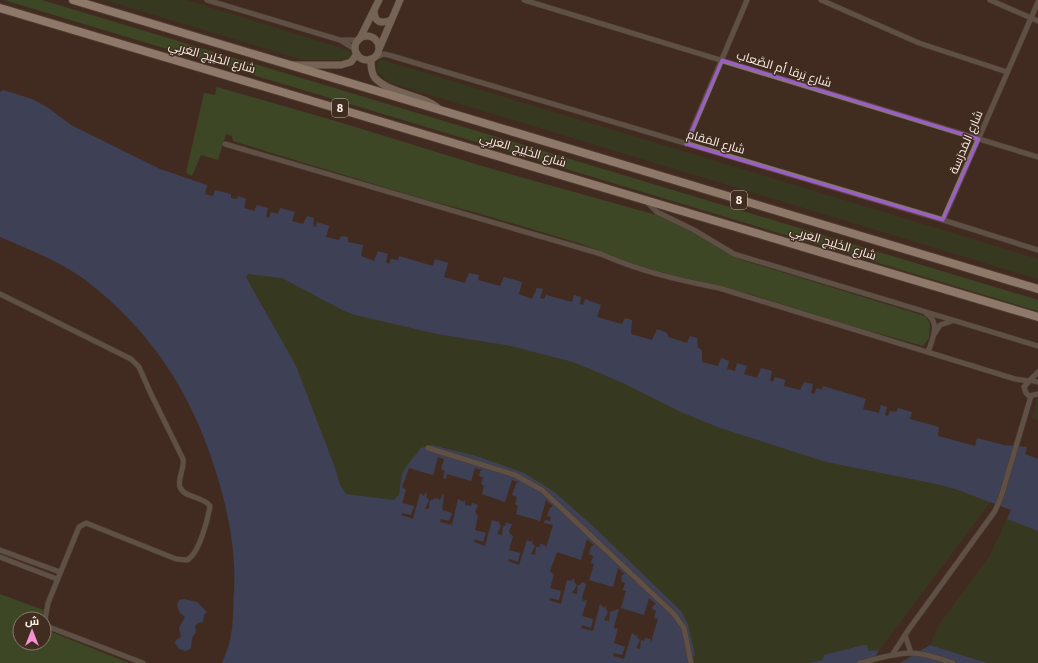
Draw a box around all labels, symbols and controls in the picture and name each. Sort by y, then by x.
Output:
street label: شارع الخَلِيج العَربِي [166,38,257,79]
street label: شارع بَرقا أم الصَّعاب [735,47,834,91]
road number: 8 [332,99,348,117]
street label: شارع المَدرَسة [946,108,987,176]
street label: شارع المَقام [685,127,747,158]
street label: شارع الخَلِيج العَربِي [477,130,568,173]
road number: 8 [731,191,747,209]
street label: شارع الخَلِيج العَربِي [787,223,878,266]
north arrow [12,611,52,651]
text: ش [25,615,39,628]

